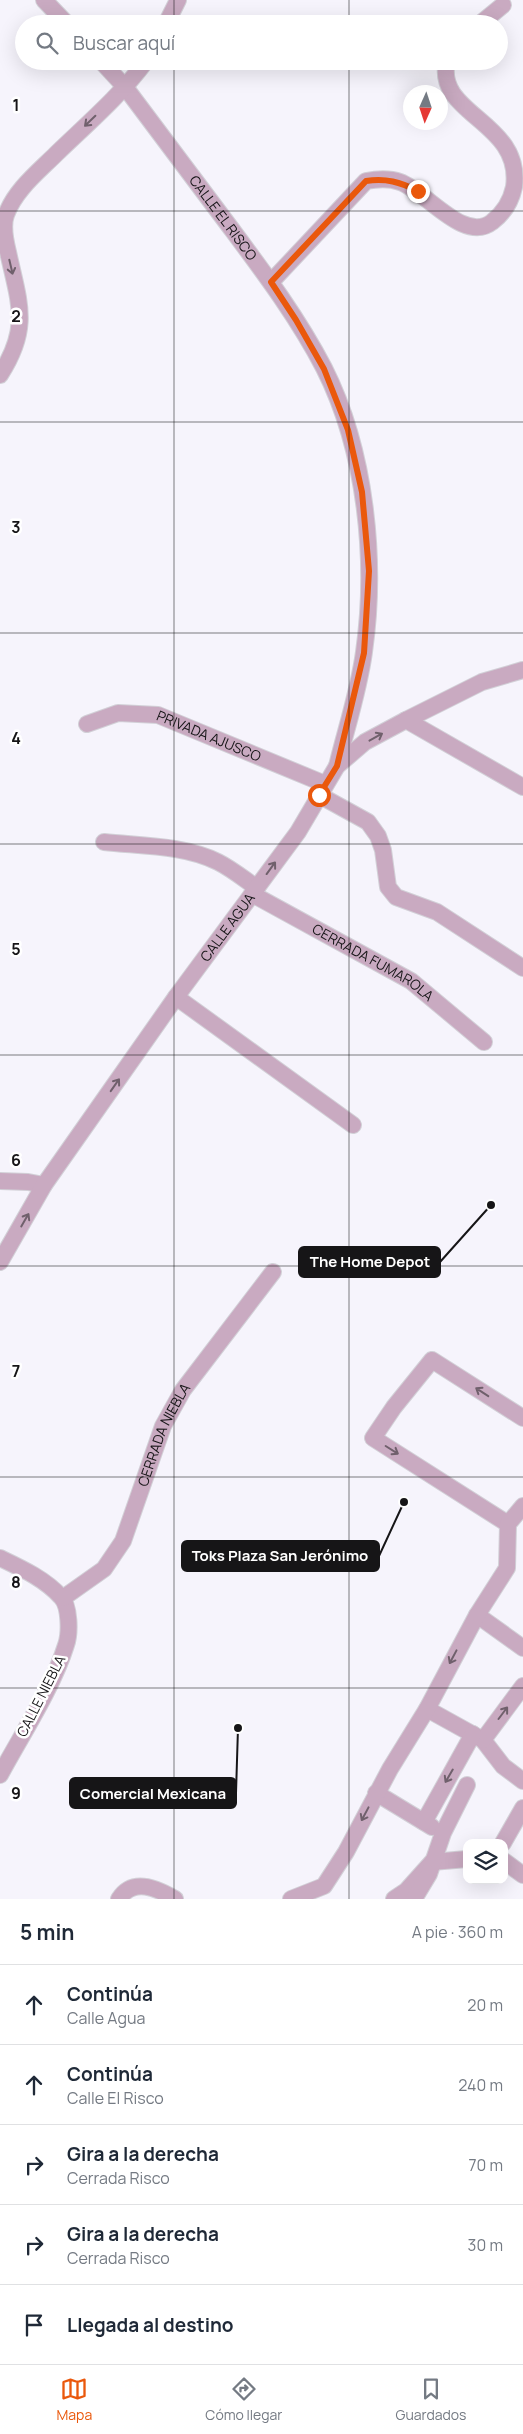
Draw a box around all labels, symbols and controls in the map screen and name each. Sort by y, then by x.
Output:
search box [15,15,508,70]
icon: search [33,29,61,57]
text: Buscar aquí [73,30,175,56]
north arrow [403,85,448,130]
text: 1 [12,94,20,116]
one-way arrow [84,115,96,127]
street label: CALLE EL RISCO [185,171,262,264]
route end [407,180,430,203]
one-way arrow [7,259,16,275]
text: 2 [11,305,21,327]
text: 3 [11,516,21,538]
street label: PRIVADA AJUSCO [154,706,264,766]
text: 4 [11,727,21,749]
one-way arrow [368,731,382,741]
route start [308,784,331,807]
one-way arrow [266,861,276,875]
street label: CALLE AGUA [196,889,259,965]
street label: CERRADA FUMAROLA [309,919,438,1005]
text: 5 [11,938,21,960]
one-way arrow [109,1079,120,1092]
text: 6 [11,1149,21,1171]
one-way arrow [20,1214,30,1228]
callout: The Home Depot [299,1247,440,1277]
text: The Home Depot [310,1251,430,1272]
text: 7 [12,1360,20,1382]
street label: CERRADA NIEBLA [133,1379,194,1489]
one-way arrow [475,1387,489,1397]
one-way arrow [385,1445,399,1455]
callout: Toks Plaza San Jerónimo [182,1541,379,1571]
text: Toks Plaza San Jerónimo [192,1545,368,1566]
text: 8 [11,1571,21,1593]
one-way arrow [448,1650,458,1665]
street label: CALLE NIEBLA [12,1652,69,1740]
one-way arrow [498,1706,508,1720]
one-way arrow [444,1769,454,1783]
callout: Comercial Mexicana [70,1778,236,1808]
text: 9 [11,1782,21,1804]
text: Comercial Mexicana [80,1783,226,1804]
one-way arrow [360,1806,369,1821]
map controls [463,1839,508,1884]
button: layers [463,1839,508,1884]
text: 5 min [20,1918,74,1946]
text: A pie · 360 m [412,1921,503,1943]
text: Continúa [67,1981,153,2007]
icon: ahead [20,1991,48,2019]
text: 20 m [467,1994,503,2016]
text: Calle Agua [67,2007,145,2029]
text: Continúa [67,2061,153,2087]
icon: ahead [20,2071,48,2099]
text: 240 m [458,2074,503,2096]
text: Calle El Risco [67,2087,164,2109]
text: Gira a la derecha [67,2141,219,2167]
icon: right [20,2151,48,2179]
text: 70 m [468,2154,503,2176]
text: Cerrada Risco [67,2167,170,2189]
text: Gira a la derecha [67,2221,219,2247]
icon: right [20,2231,48,2259]
text: 30 m [468,2234,503,2256]
text: Cerrada Risco [67,2247,170,2269]
icon: arrive [20,2311,48,2339]
text: Llegada al destino [67,2312,234,2338]
tab: Mapa [57,2375,92,2424]
tab: Cómo llegar [205,2375,282,2424]
tab: Guardados [396,2375,466,2424]

